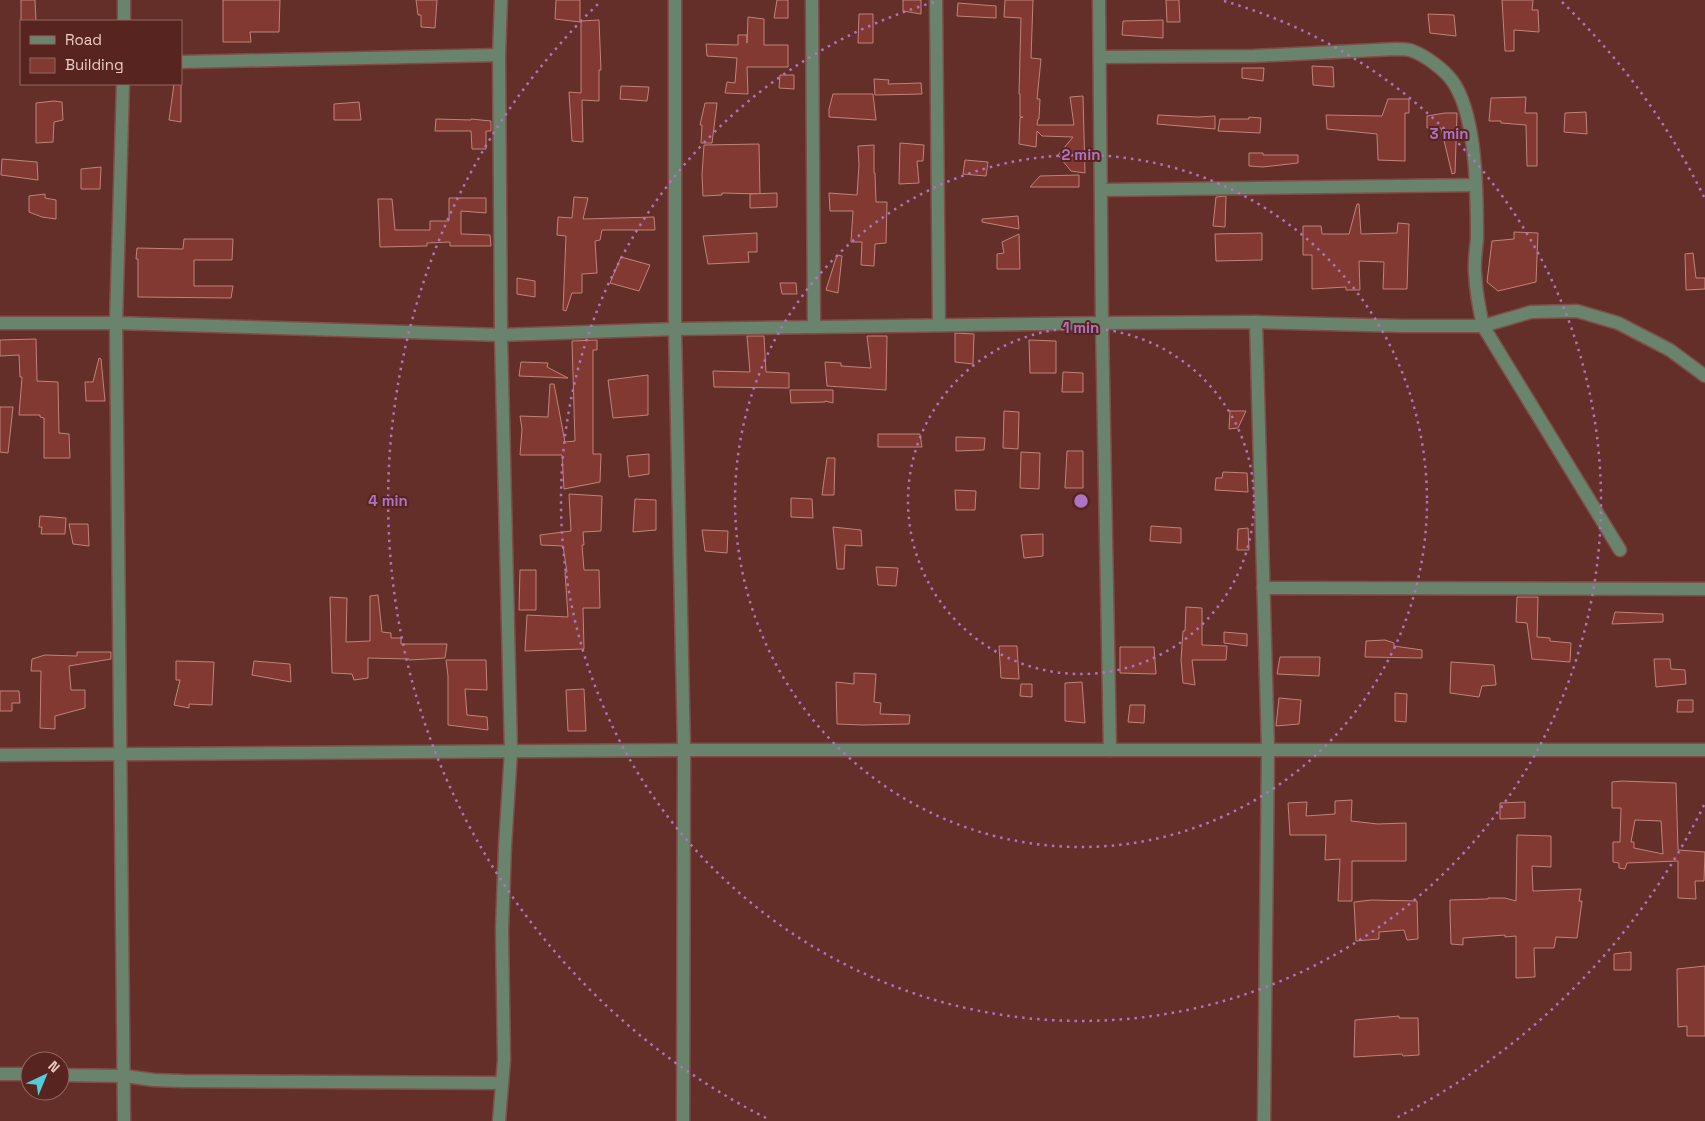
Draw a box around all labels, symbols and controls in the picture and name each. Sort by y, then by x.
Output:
legend [20,20,182,85]
text: Road [65,30,102,49]
text: Building [65,55,124,74]
text: 3 min [1430,124,1468,143]
text: 2 min [1062,145,1100,164]
text: 1 min [1063,318,1099,337]
text: 4 min [368,491,408,510]
centre of rings [1072,492,1090,510]
north arrow [20,1051,70,1101]
text: N [44,1057,64,1076]

